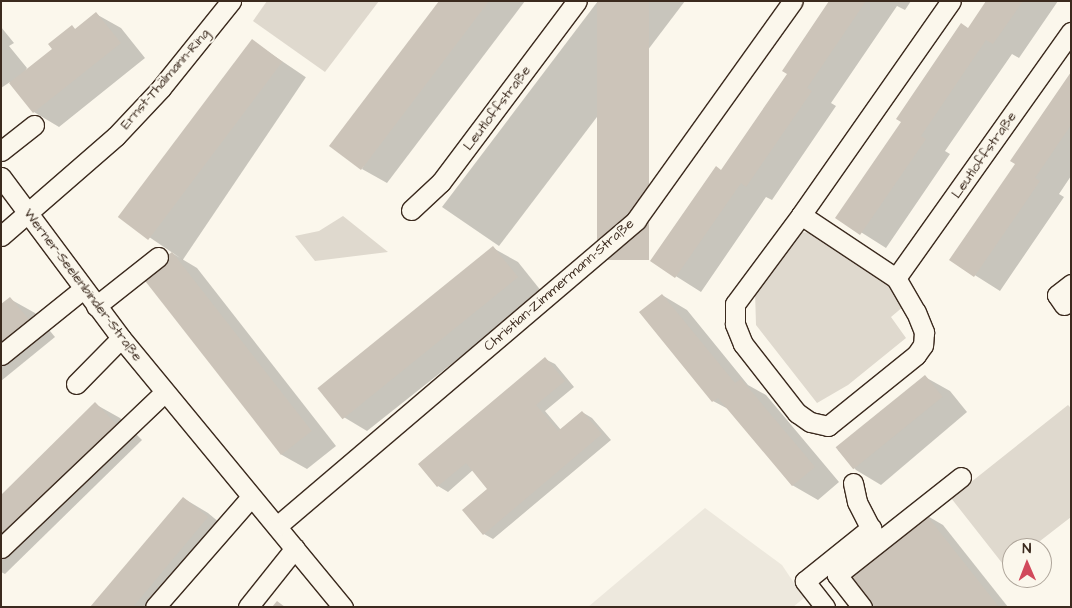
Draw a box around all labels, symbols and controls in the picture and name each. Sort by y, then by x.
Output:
street label: Ernst-Thälmann-Ring [117,25,213,133]
street label: Leutloffstraße [460,62,534,154]
street label: Leutloffstraße [948,108,1020,202]
street label: Werner-Seelenbinder-Straße [20,205,146,365]
street label: Christian-Zimmermann-Straße [480,215,638,355]
north arrow [1002,538,1052,588]
text: N [1022,539,1031,559]

